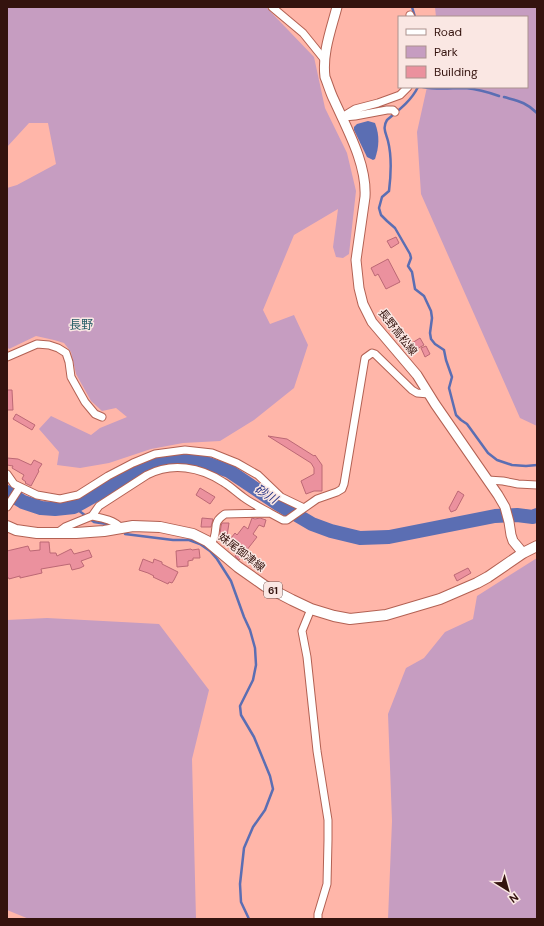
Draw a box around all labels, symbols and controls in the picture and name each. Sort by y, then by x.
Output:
legend [398,16,528,88]
text: Road [434,24,462,40]
text: Park [434,44,458,60]
text: Building [434,64,478,80]
street label: 長野高松線 [376,306,420,358]
district label: 長野 [69,317,93,333]
water label: 砂川 [252,481,282,508]
street label: 妹尾御津線 [216,530,268,574]
road number: 61 [264,582,282,598]
north arrow [488,870,528,910]
text: N [507,890,521,906]

